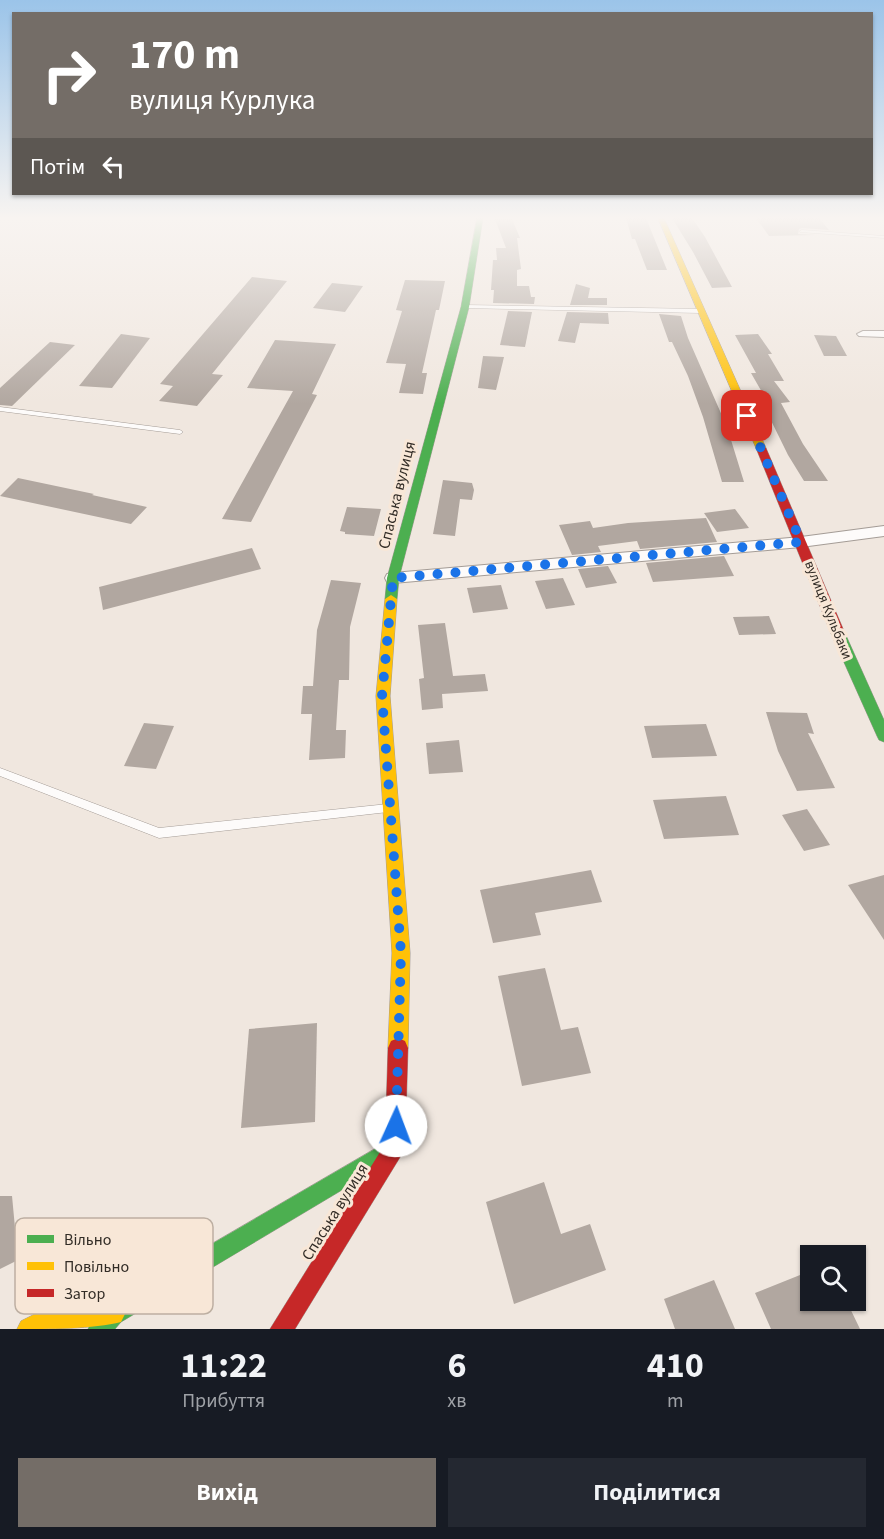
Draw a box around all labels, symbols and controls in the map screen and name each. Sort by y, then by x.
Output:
text: 170 m [129,25,240,85]
icon: right [30,36,108,114]
text: вулиця Курлука [129,81,315,120]
icon: left [97,150,130,183]
text: Потім [30,151,85,183]
pin [721,390,772,441]
icon: arrive [730,399,763,432]
street label: Спаська вулиця [373,439,421,551]
street label: вулиця Кульбаки [799,558,857,662]
position arrow [364,1094,428,1158]
street label: Спаська вулиця [296,1159,374,1265]
legend [15,1218,213,1314]
text: Вільно [64,1229,111,1251]
map controls [800,1245,866,1311]
button: search [800,1245,866,1311]
text: Повільно [64,1256,129,1278]
text: Затор [64,1283,105,1305]
text: 11:22 [180,1340,267,1391]
text: 6 [447,1340,466,1391]
text: 410 [647,1340,704,1391]
text: Прибуття [182,1387,265,1415]
text: хв [447,1387,466,1415]
text: m [667,1387,684,1415]
button: Вихід [18,1458,436,1527]
button: Поділитися [448,1458,866,1527]

